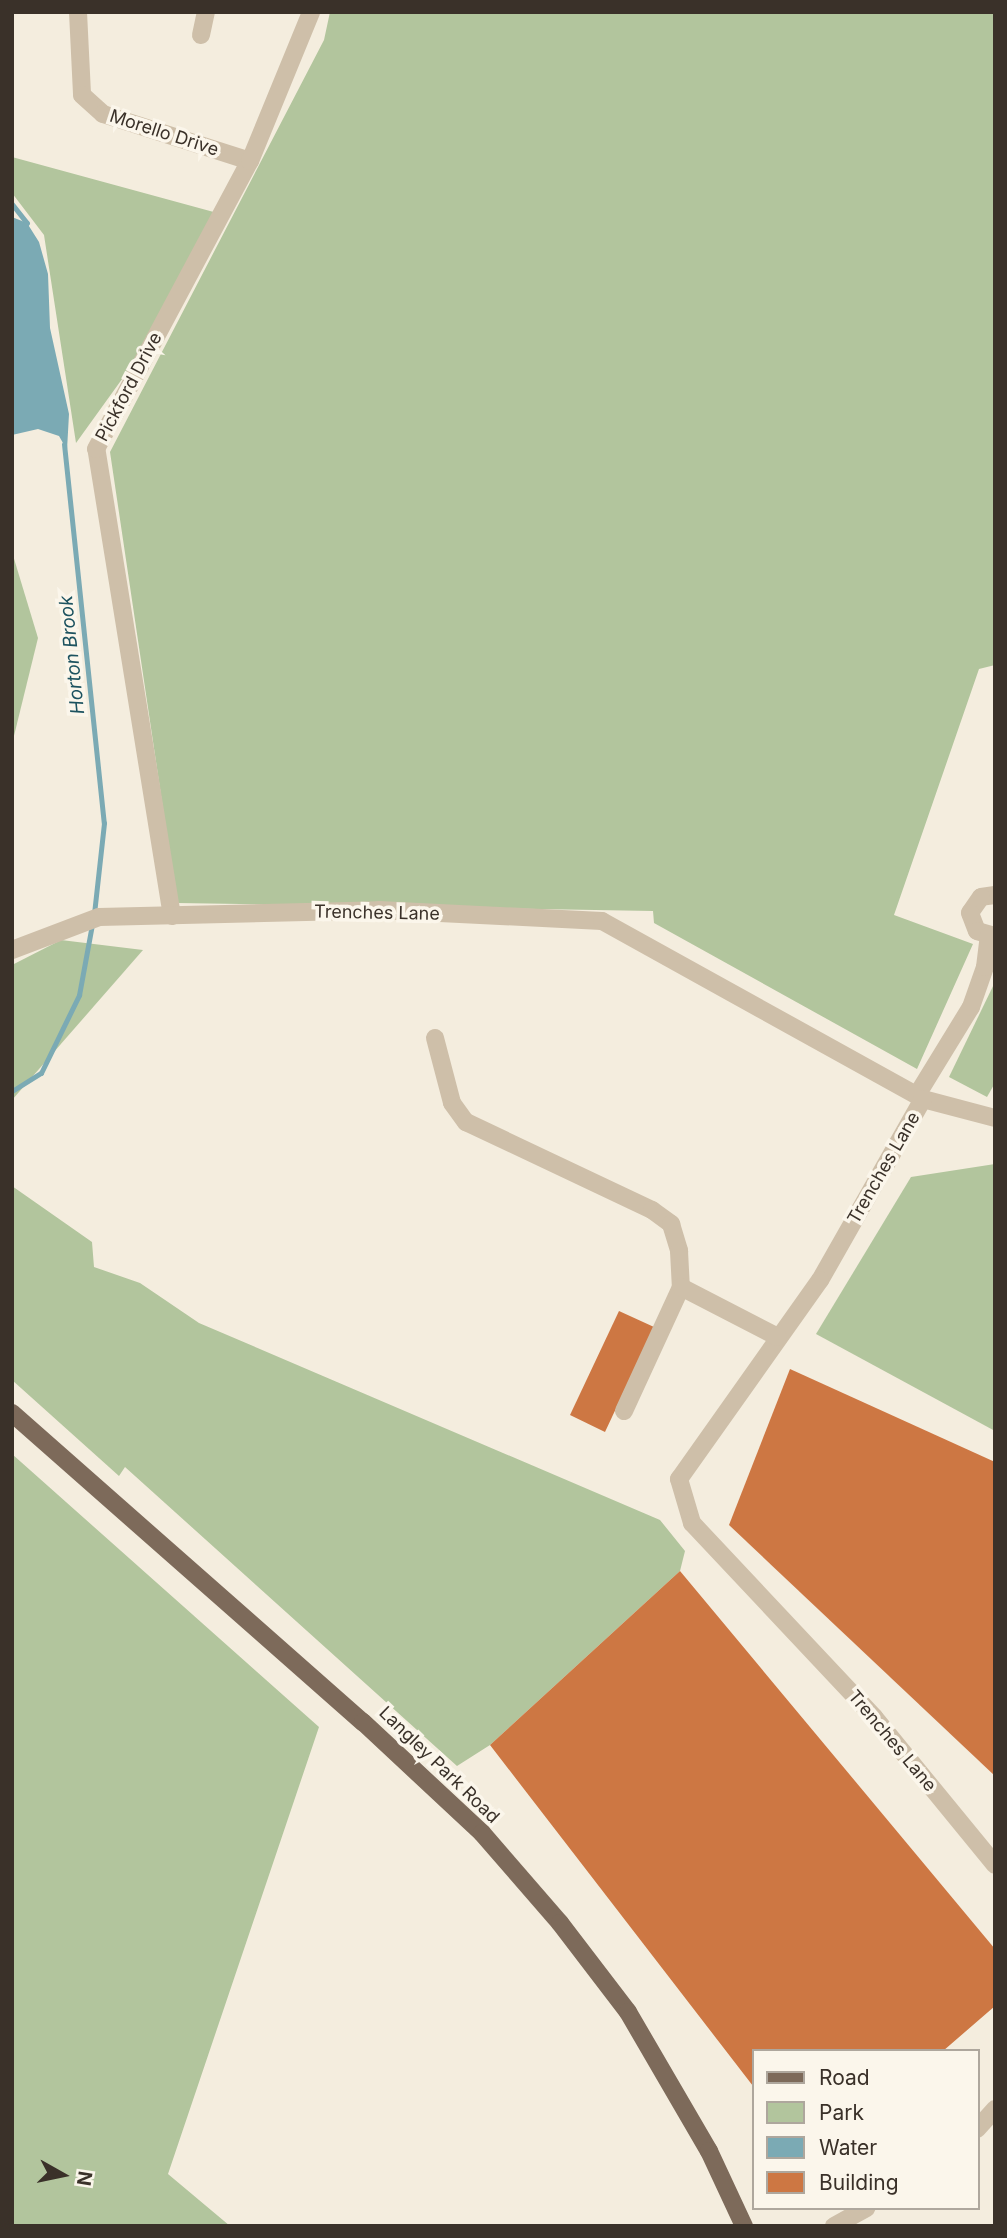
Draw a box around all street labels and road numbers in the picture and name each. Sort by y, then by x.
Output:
street label: Morello Drive [107,105,221,161]
street label: Pickford Drive [91,329,167,445]
street label: Trenches Lane [314,901,440,925]
street label: Trenches Lane [843,1108,925,1228]
street label: Trenches Lane [843,1686,941,1796]
street label: Langley Park Road [374,1702,504,1828]

